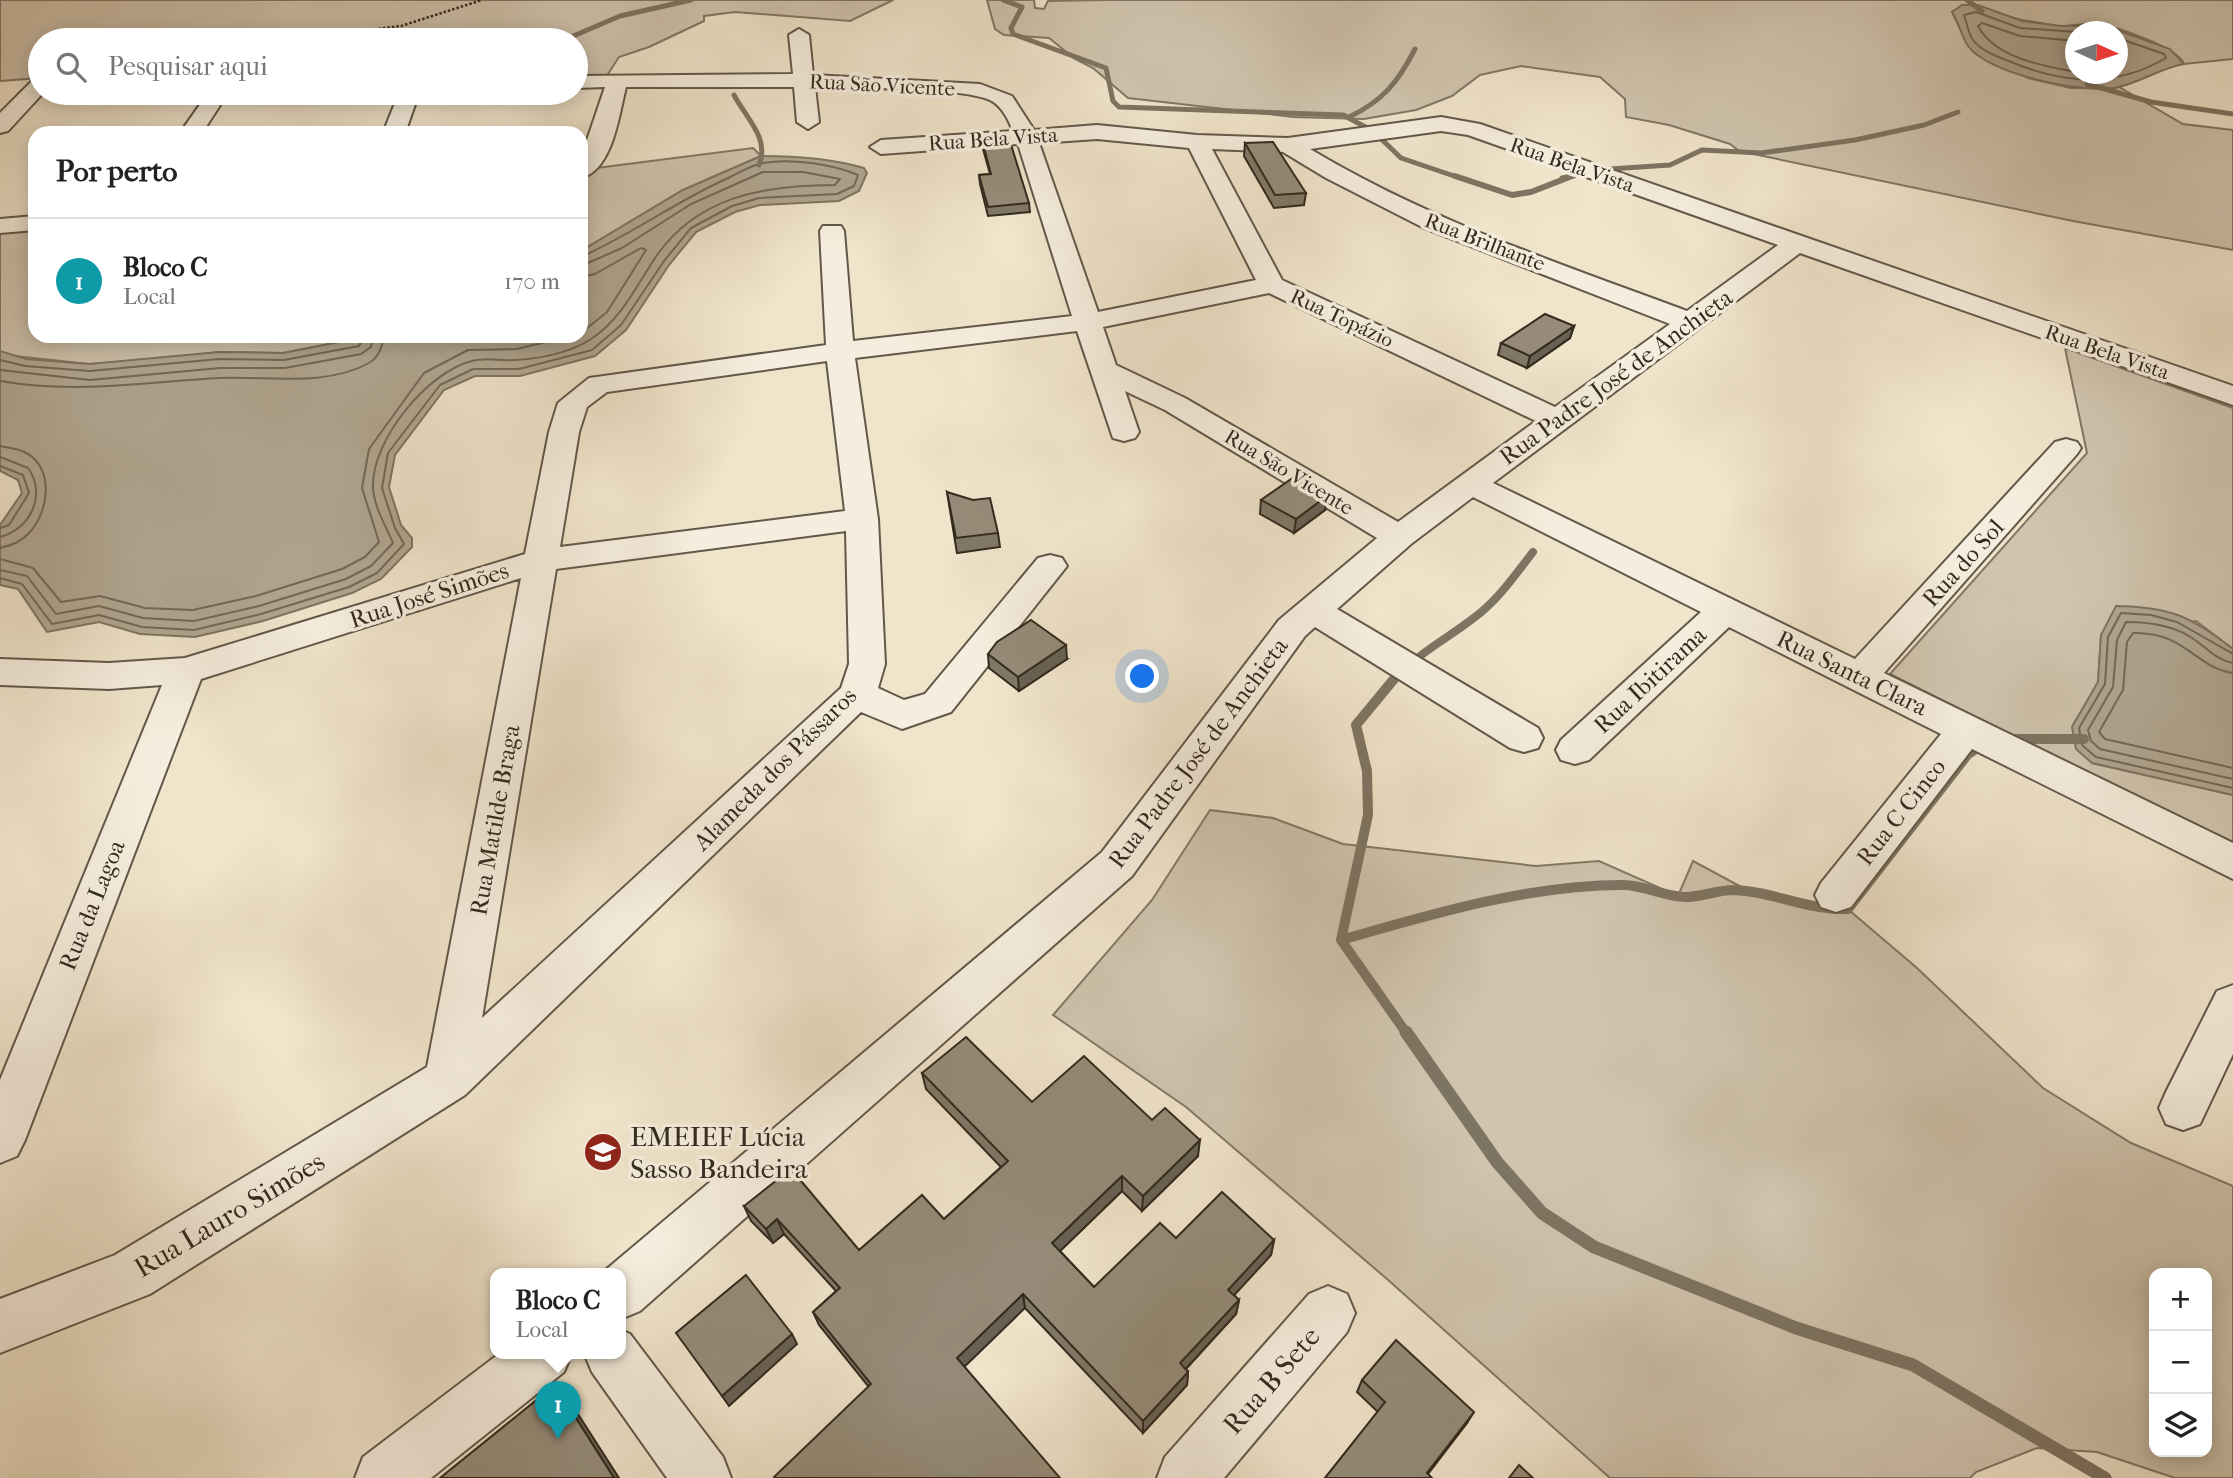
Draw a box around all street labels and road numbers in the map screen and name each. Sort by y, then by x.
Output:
street label: Rua São Vicente [808,69,956,101]
street label: Rua Bela Vista [927,122,1059,155]
street label: Rua Bela Vista [1507,133,1638,198]
street label: Rua Brilhante [1421,208,1549,276]
street label: Rua Padre José de Anchieta [1494,283,1739,471]
street label: Rua Topázio [1287,284,1397,352]
street label: Rua Bela Vista [2042,320,2173,385]
street label: Rua São Vicente [1220,424,1358,520]
street label: Rua do Sol [1916,513,2010,613]
street label: Rua José Simões [346,556,512,634]
street label: Rua Ibitirama [1588,620,1713,739]
street label: Rua Santa Clara [1772,624,1933,722]
street label: Rua Padre José de Anchieta [1102,632,1294,874]
street label: Alameda dos Pássaros [687,682,862,857]
street label: Rua Matilde Braga [464,722,526,917]
street label: Rua C Cinco [1851,753,1951,871]
street label: Rua da Lagoa [53,835,131,974]
street label: Rua Lauro Simões [128,1145,331,1284]
street label: Rua B Sete [1216,1320,1327,1441]

